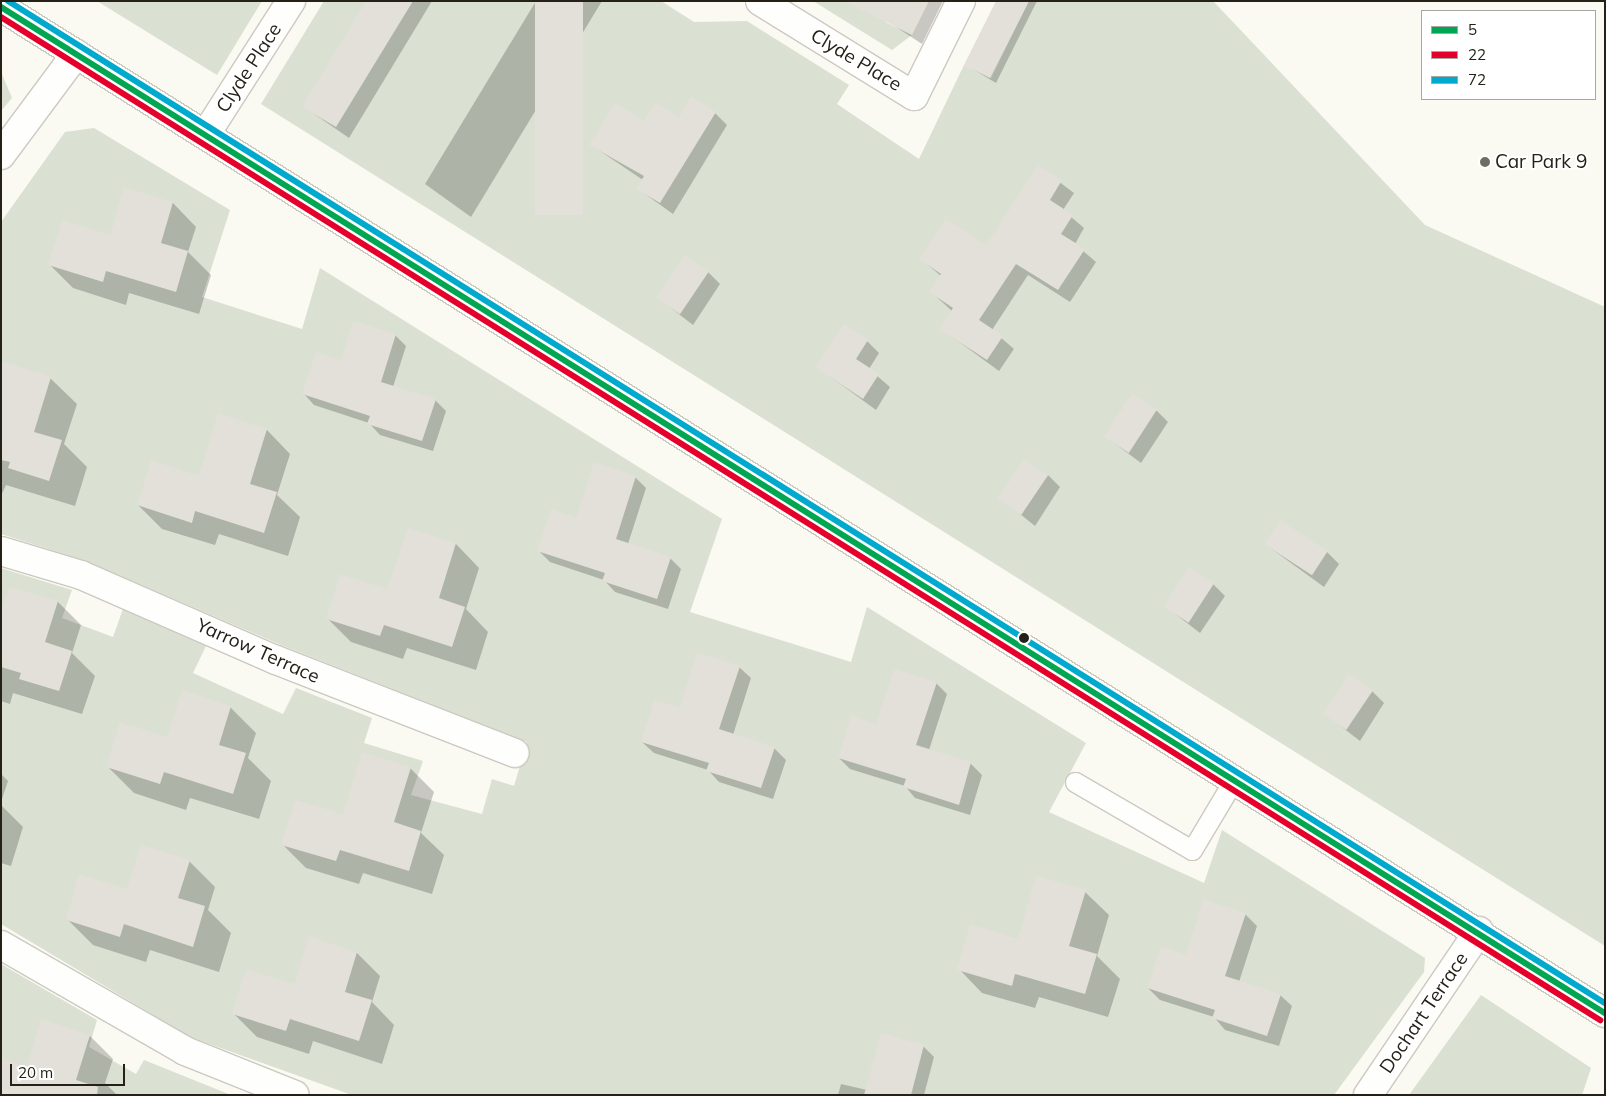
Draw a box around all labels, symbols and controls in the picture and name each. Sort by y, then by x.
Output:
legend [1421,10,1596,100]
street label: Clyde Place [212,19,286,117]
text: 5 [1468,20,1477,39]
street label: Clyde Place [806,24,906,96]
text: 22 [1468,45,1486,64]
text: 72 [1468,70,1486,89]
place label: Car Park 9 [1495,151,1587,173]
marker: Car Park 9 [1479,156,1491,168]
street label: Yarrow Terrace [193,614,323,688]
unlabelled marker [1019,633,1029,643]
street label: Dochart Terrace [1375,948,1473,1078]
scale bar [12,1054,128,1086]
text: 20 m [18,1063,53,1082]

